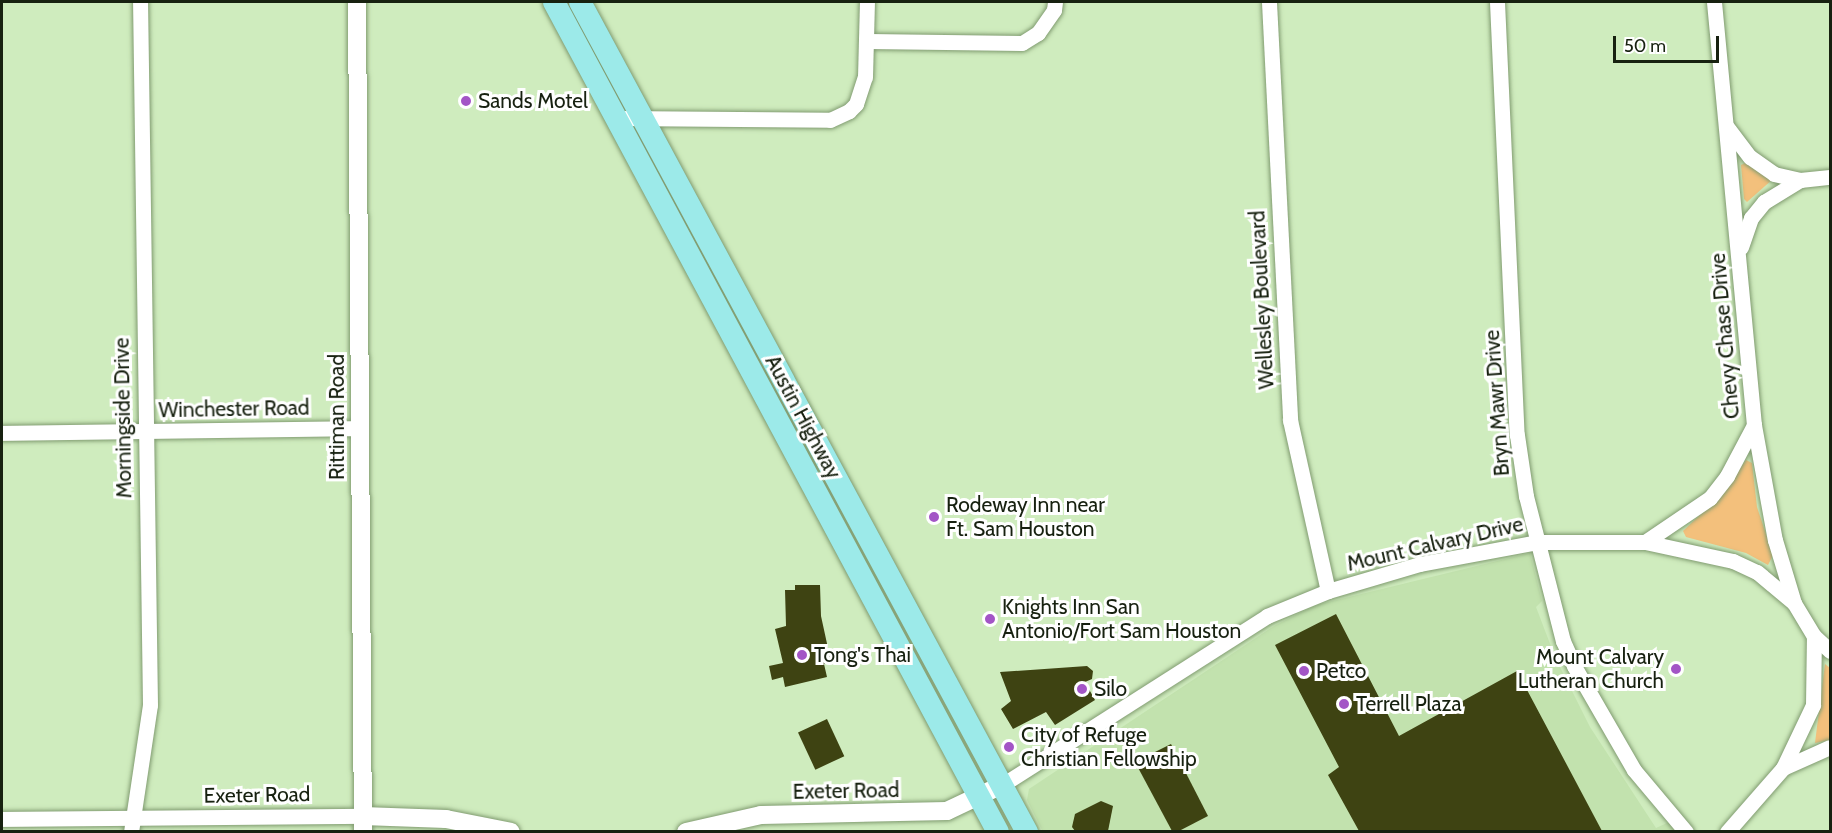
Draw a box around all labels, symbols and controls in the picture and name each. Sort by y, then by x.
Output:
scale bar [1616,24,1722,62]
text: 50 m [1624,35,1666,57]
place label: Sands Motel [478,88,588,114]
marker: Sands Motel [459,94,473,108]
street label: Wellesley Boulevard [1245,210,1279,390]
street label: Chevy Chase Drive [1705,252,1745,420]
street label: Bryn Mawr Drive [1479,329,1515,477]
street label: Morningside Drive [109,337,137,499]
street label: Austin Highway [760,351,846,483]
street label: Rittiman Road [324,354,350,480]
street label: Winchester Road [158,395,310,423]
place label: Rodeway Inn near Ft. Sam Houston [946,492,1105,542]
marker: Rodeway Inn near Ft. Sam Houston [927,510,941,524]
street label: Mount Calvary Drive [1345,511,1525,577]
place label: Knights Inn San Antonio/Fort Sam Houston [1002,594,1241,644]
marker: Knights Inn San Antonio/Fort Sam Houston [983,612,997,626]
place label: Tong's Thai [814,642,911,668]
place label: Mount Calvary Lutheran Church [1518,644,1664,694]
marker: Tong's Thai [795,648,809,662]
place label: Petco [1316,658,1366,684]
marker: Mount Calvary Lutheran Church [1669,662,1683,676]
marker: Petco [1297,664,1311,678]
place label: Silo [1094,676,1127,702]
marker: Silo [1075,682,1089,696]
place label: Terrell Plaza [1356,691,1462,717]
marker: Terrell Plaza [1337,697,1351,711]
place label: City of Refuge Christian Fellowship [1021,722,1197,772]
marker: City of Refuge Christian Fellowship [1002,740,1016,754]
street label: Exeter Road [792,777,900,805]
street label: Exeter Road [203,781,311,809]

